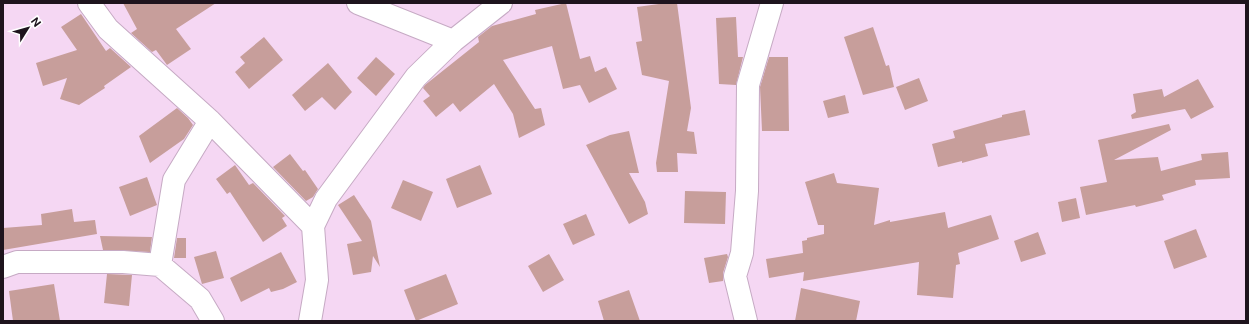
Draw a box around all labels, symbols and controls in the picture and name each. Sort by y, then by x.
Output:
north arrow [8,8,48,48]
text: N [29,15,43,29]

